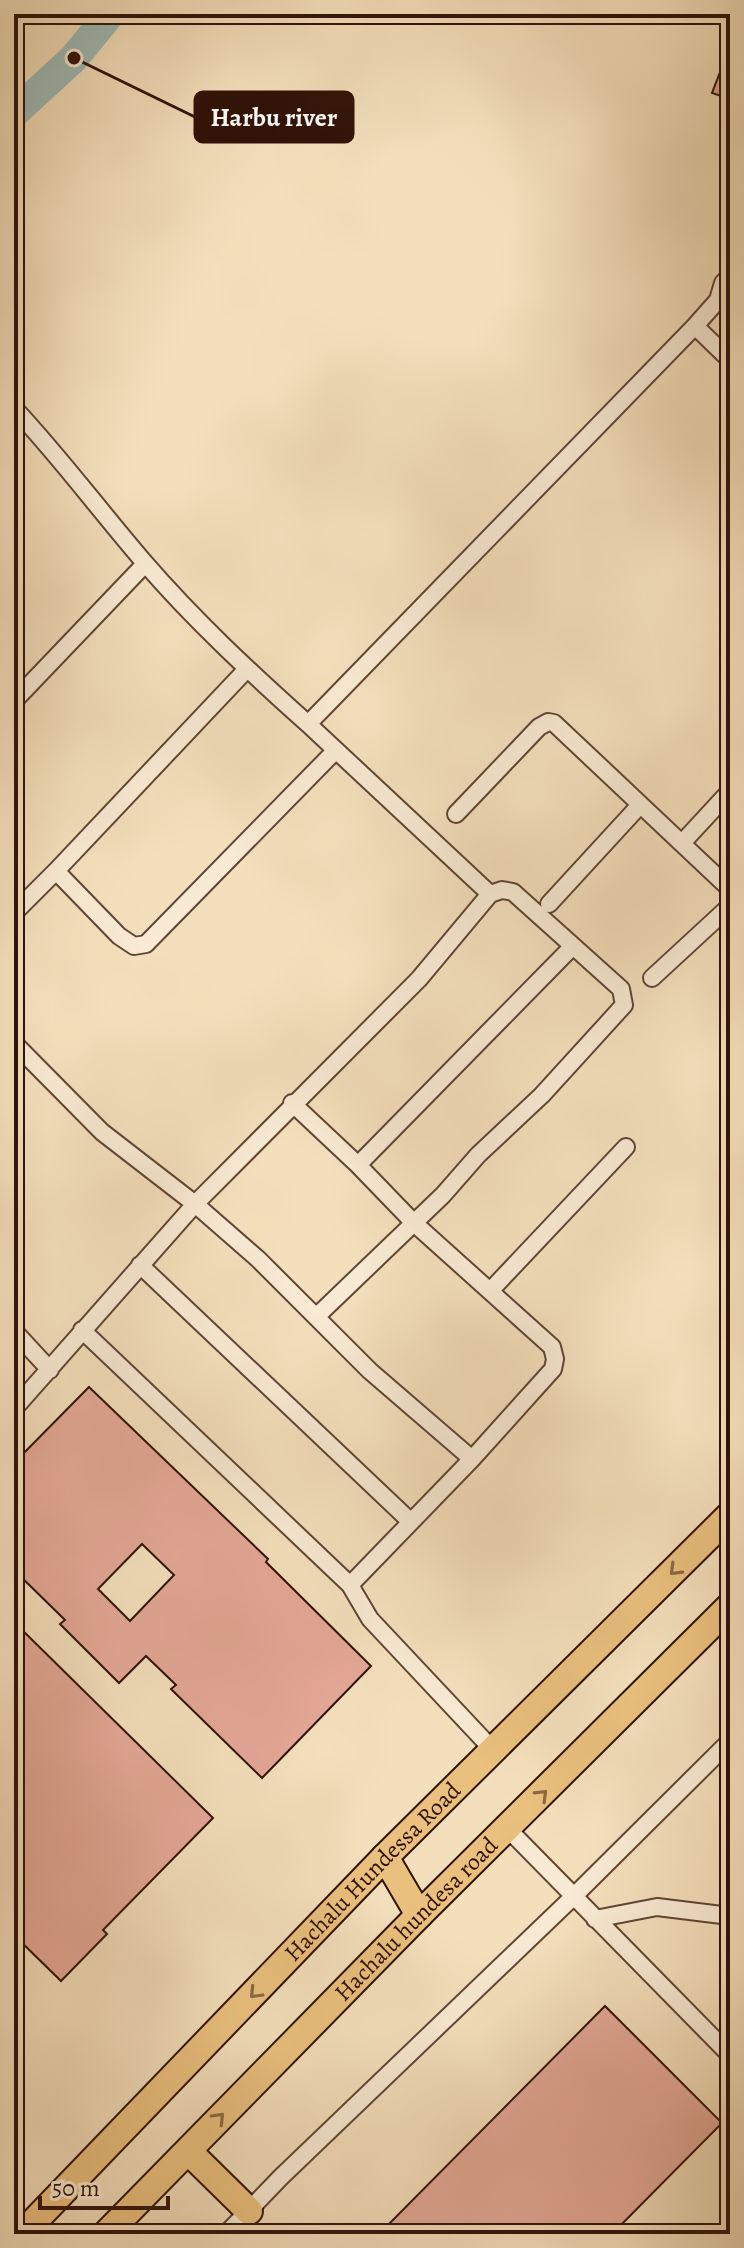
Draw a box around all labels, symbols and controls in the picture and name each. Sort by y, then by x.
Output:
callout: Harbu river [195,92,353,142]
text: Harbu river [211,100,338,135]
one-way arrow [670,1561,684,1575]
street label: Hachalu Hundessa Road [277,1775,468,1968]
one-way arrow [533,1790,547,1805]
street label: Hachalu hundesa road [327,1830,505,2008]
one-way arrow [250,1984,264,1998]
one-way arrow [210,2113,225,2127]
scale bar [40,2160,168,2210]
text: 50 m [52,2172,100,2204]

